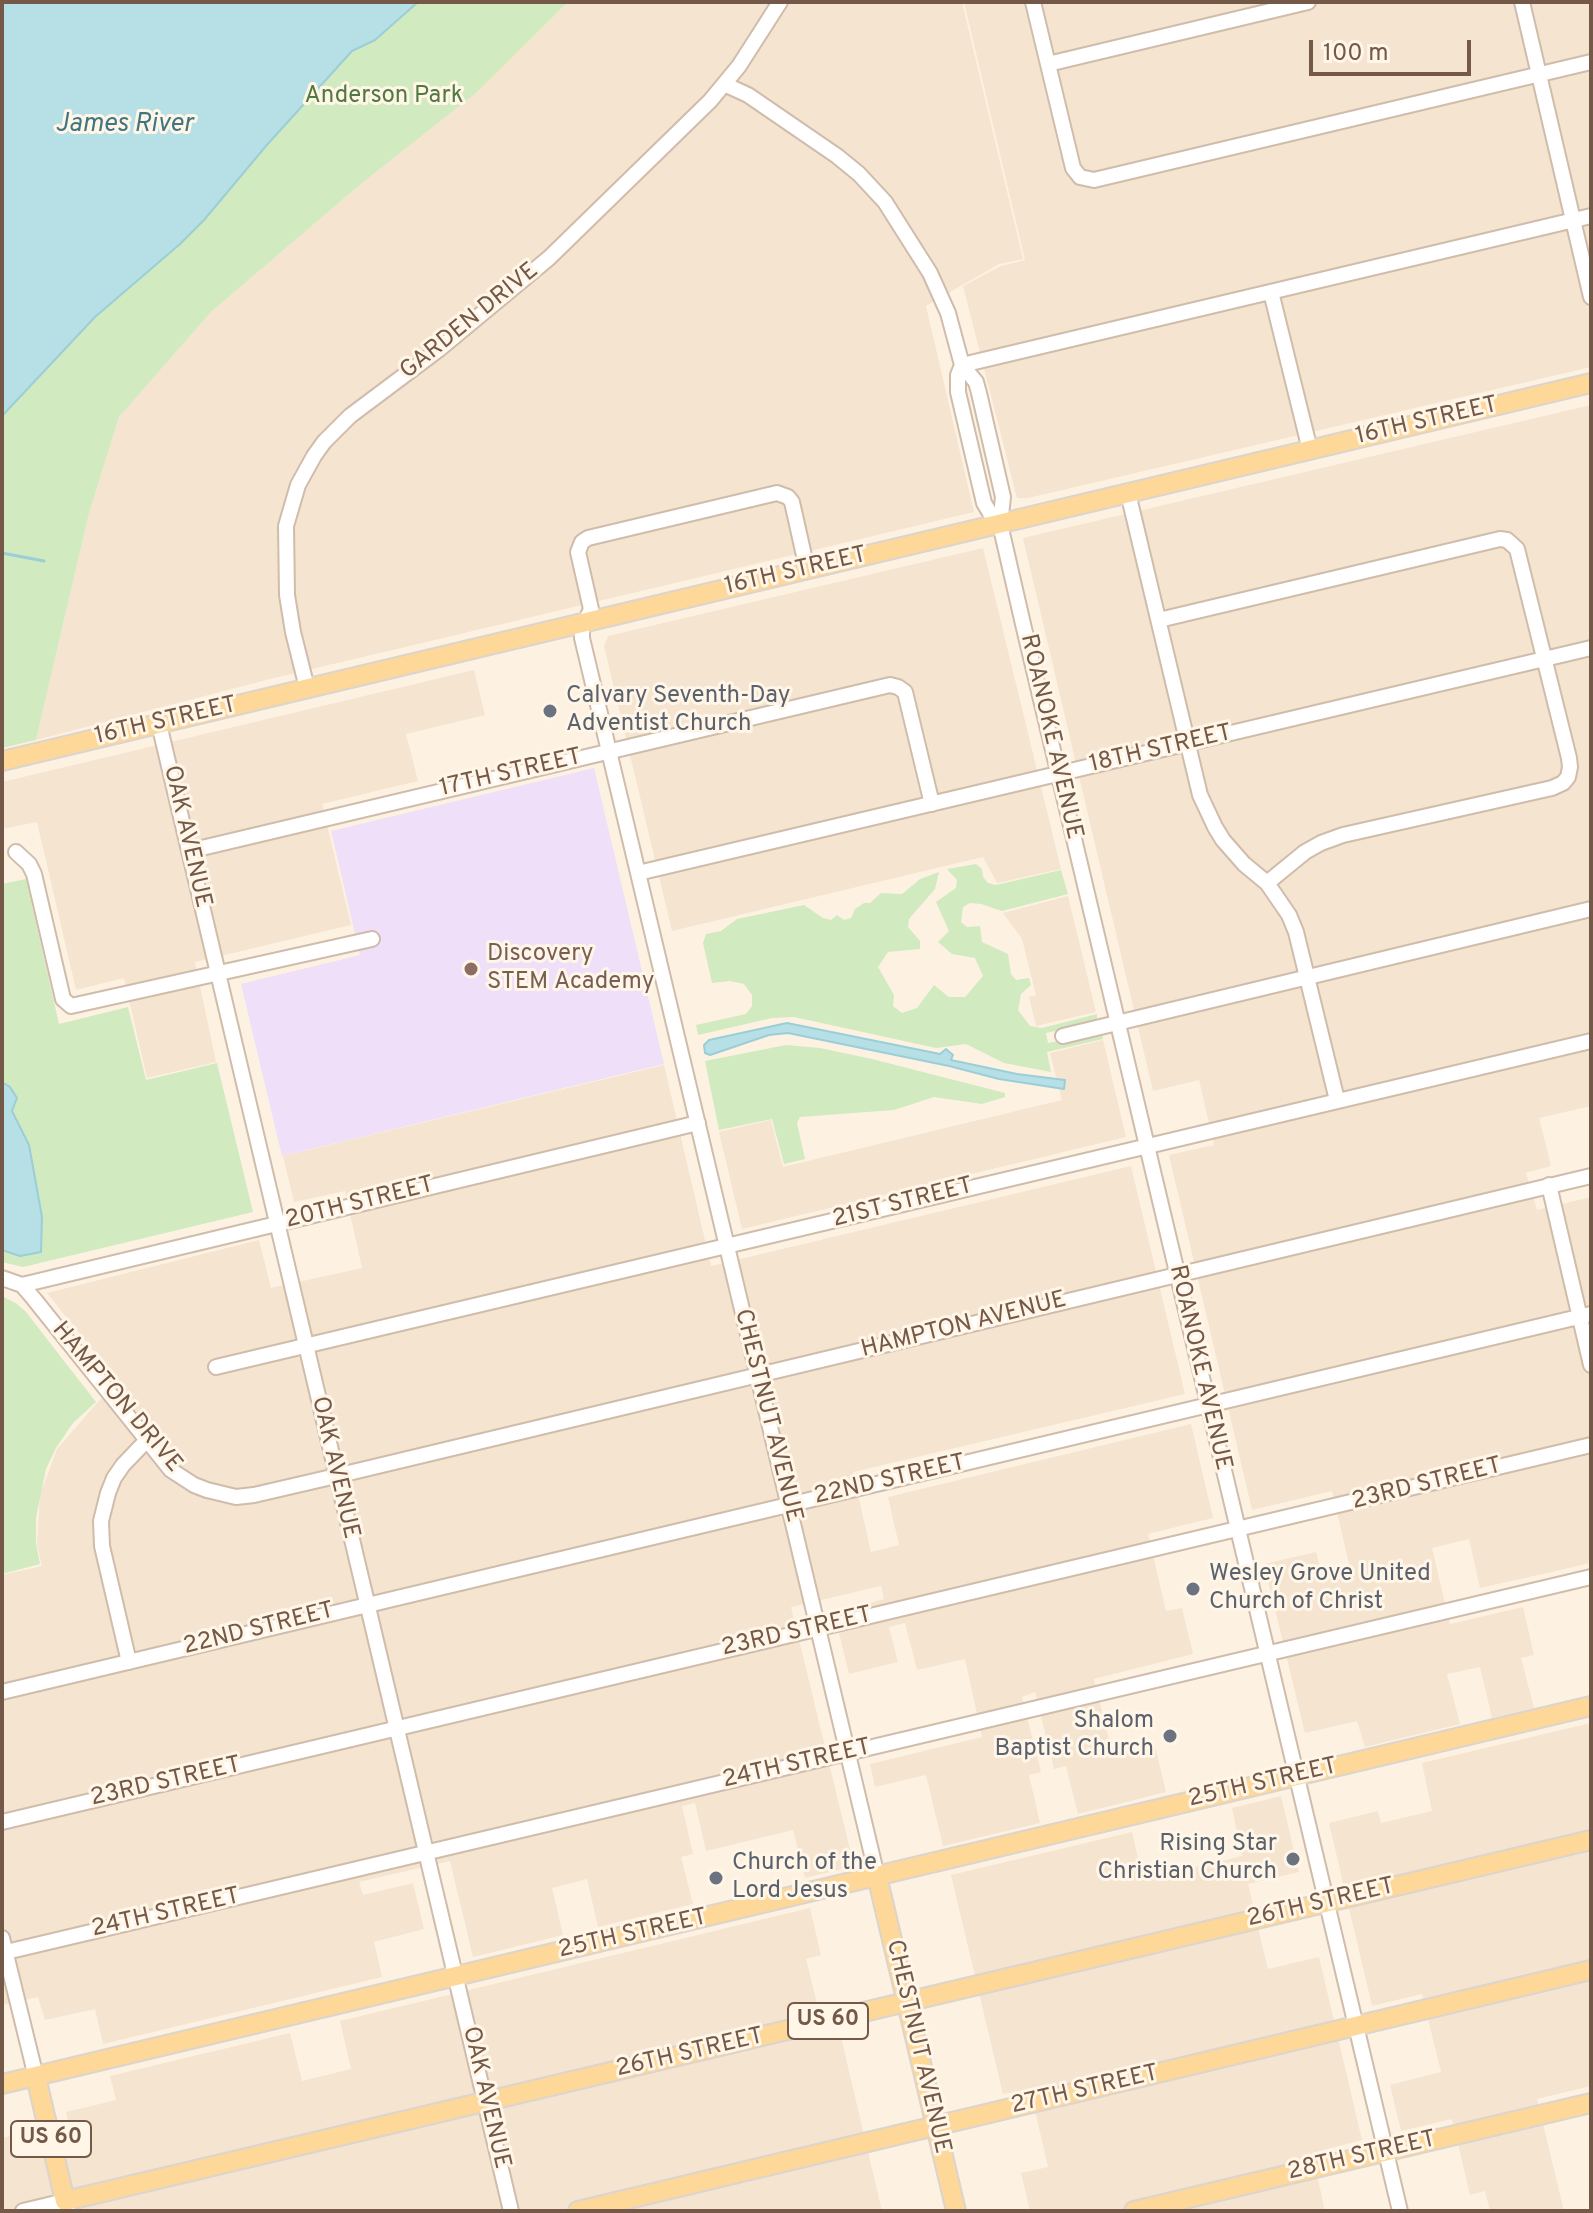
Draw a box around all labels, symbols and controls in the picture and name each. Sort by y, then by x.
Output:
scale bar [1313,24,1475,74]
text: 100 m [1323,39,1389,69]
park label: Anderson Park [305,83,463,111]
water label: James River [55,110,193,142]
street label: GARDEN DRIVE [395,258,545,386]
street label: 16TH STREET [1353,392,1501,452]
street label: 16TH STREET [722,542,870,602]
street label: ROANOKE AVENUE [1012,632,1088,842]
place label: Calvary Seventh-Day Adventist Church [566,683,791,739]
street label: 16TH STREET [92,692,240,752]
marker: Calvary Seventh-Day Adventist Church [541,702,559,720]
street label: 18TH STREET [1087,720,1235,780]
street label: 17TH STREET [437,744,585,804]
street label: OAK AVENUE [156,763,216,911]
place label: Discovery STEM Academy [487,941,654,997]
marker: Discovery STEM Academy [462,960,480,978]
street label: 20TH STREET [283,1172,437,1236]
street label: 21ST STREET [830,1173,976,1235]
street label: ROANOKE AVENUE [1161,1263,1237,1473]
street label: HAMPTON AVENUE [858,1287,1070,1365]
street label: CHESTNUT AVENUE [727,1306,807,1526]
street label: HAMPTON DRIVE [45,1317,187,1479]
street label: OAK AVENUE [304,1394,364,1542]
street label: 22ND STREET [811,1450,969,1512]
street label: 23RD STREET [1349,1452,1505,1518]
place label: Wesley Grove United Church of Christ [1209,1561,1431,1617]
marker: Wesley Grove United Church of Christ [1184,1580,1202,1598]
street label: 22ND STREET [181,1597,337,1663]
street label: 23RD STREET [719,1602,875,1664]
place label: Shalom Baptist Church [994,1708,1154,1764]
marker: Shalom Baptist Church [1161,1727,1179,1745]
street label: 24TH STREET [720,1734,874,1796]
street label: 23RD STREET [88,1752,244,1814]
street label: 25TH STREET [1186,1753,1340,1815]
place label: Rising Star Christian Church [1098,1831,1277,1887]
place label: Church of the Lord Jesus [732,1850,877,1906]
marker: Rising Star Christian Church [1284,1850,1302,1868]
marker: Church of the Lord Jesus [707,1869,725,1887]
street label: 26TH STREET [1244,1873,1398,1935]
street label: 24TH STREET [89,1883,243,1945]
street label: 25TH STREET [556,1904,710,1966]
street label: CHESTNUT AVENUE [878,1937,956,2157]
road number: US 60 [788,2003,868,2039]
street label: 26TH STREET [613,2023,767,2085]
street label: OAK AVENUE [455,2024,515,2172]
street label: 27TH STREET [1008,2060,1162,2122]
road number: US 60 [11,2121,91,2157]
street label: 28TH STREET [1285,2126,1439,2188]

